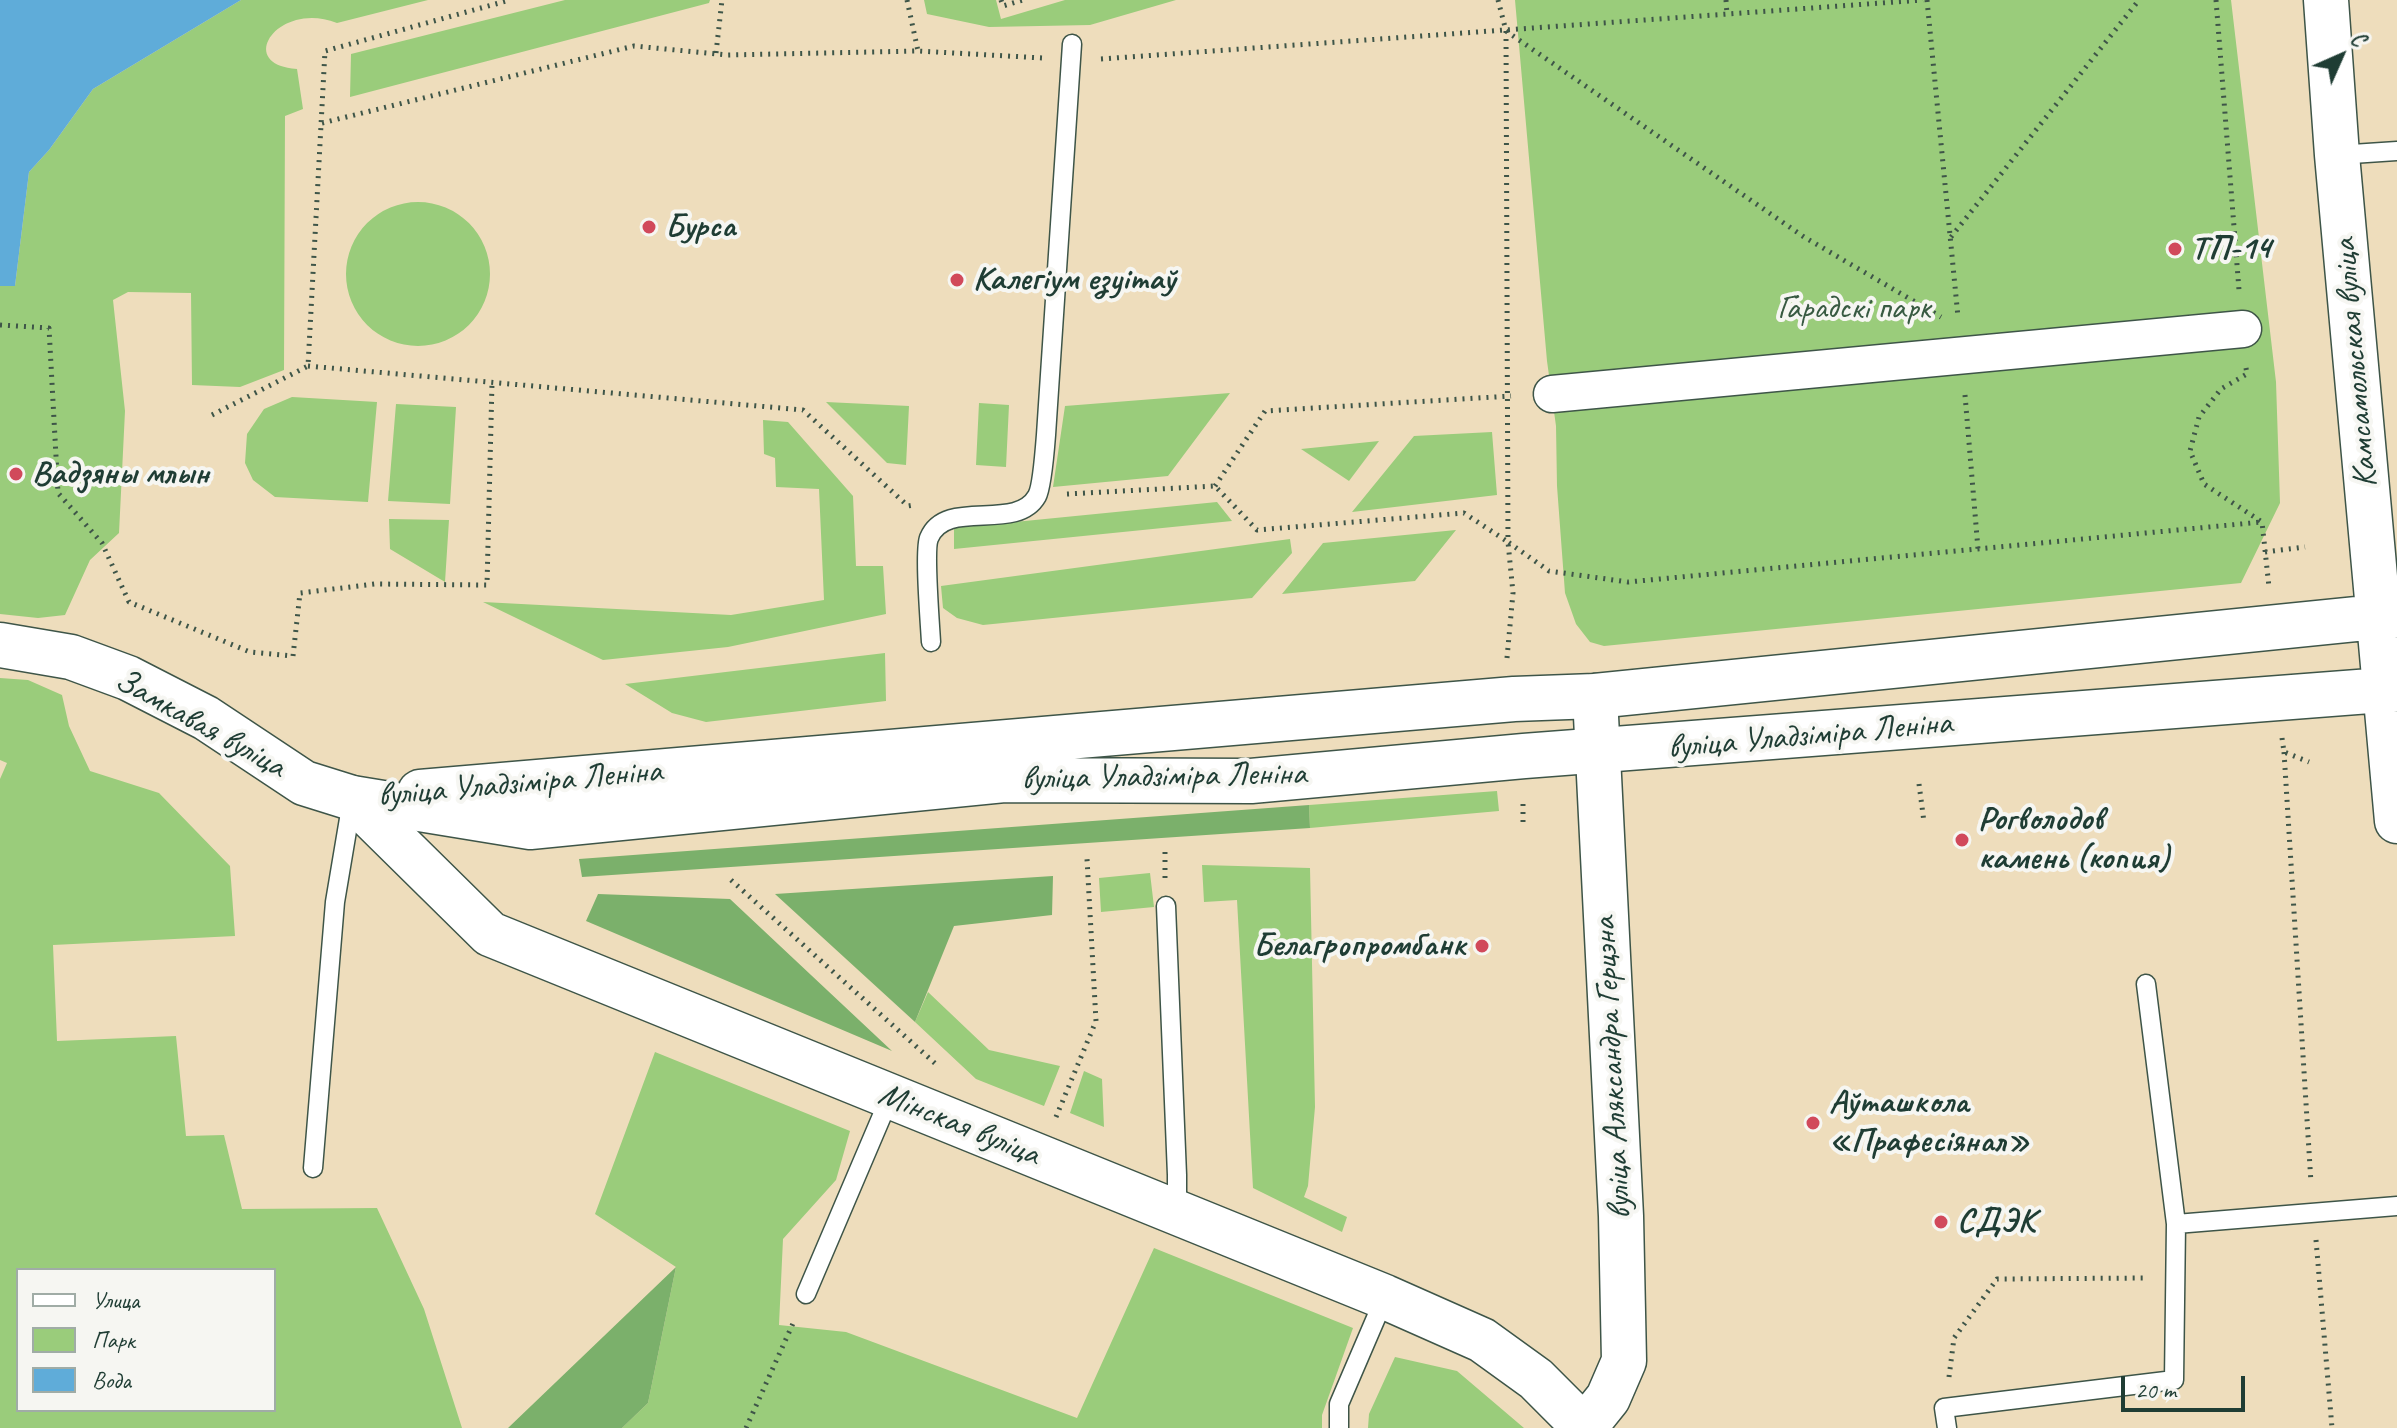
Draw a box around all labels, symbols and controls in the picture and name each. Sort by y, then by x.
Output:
north arrow [2301,16,2381,96]
text: С [2344,25,2372,53]
place label: Бурса [665,207,735,247]
marker: Бурса [640,218,658,236]
place label: ТП-14 [2191,229,2271,269]
street label: Камсамольская вуліца [2325,237,2387,489]
marker: ТП-14 [2166,240,2184,258]
place label: Калегіум езуітаў [973,260,1175,300]
marker: Калегіум езуітаў [948,271,966,289]
park label: Гарадскі парк [1777,289,1931,329]
place label: Вадзяны млын [32,454,209,494]
marker: Вадзяны млын [7,465,25,483]
street label: Замкавая вуліца [107,660,293,788]
street label: вуліца Уладзіміра Леніна [1666,703,1954,769]
street label: вуліца Уладзіміра Леніна [376,751,664,817]
street label: вуліца Уладзіміра Леніна [1021,754,1307,800]
place label: Рогволодов камень (копия) [1978,800,2169,880]
marker: Рогволодов камень (копия) [1953,831,1971,849]
street label: вуліца Аляксандра Герцэна [1585,916,1641,1220]
place label: Белагропромбанк [1253,926,1466,966]
marker: Белагропромбанк [1473,937,1491,955]
street label: Мінская вуліца [872,1074,1046,1176]
place label: Аўташкола «Прафесіянал» [1829,1083,2030,1162]
marker: Аўташкола «Прафесіянал» [1804,1114,1822,1132]
place label: СДЭК [1957,1202,2035,1242]
marker: СДЭК [1932,1213,1950,1231]
legend [16,1268,276,1412]
text: Улица [92,1285,140,1315]
text: Парк [92,1325,135,1355]
scale bar [2125,1360,2249,1410]
text: Вода [92,1365,131,1395]
text: 20 m [2135,1375,2176,1405]

